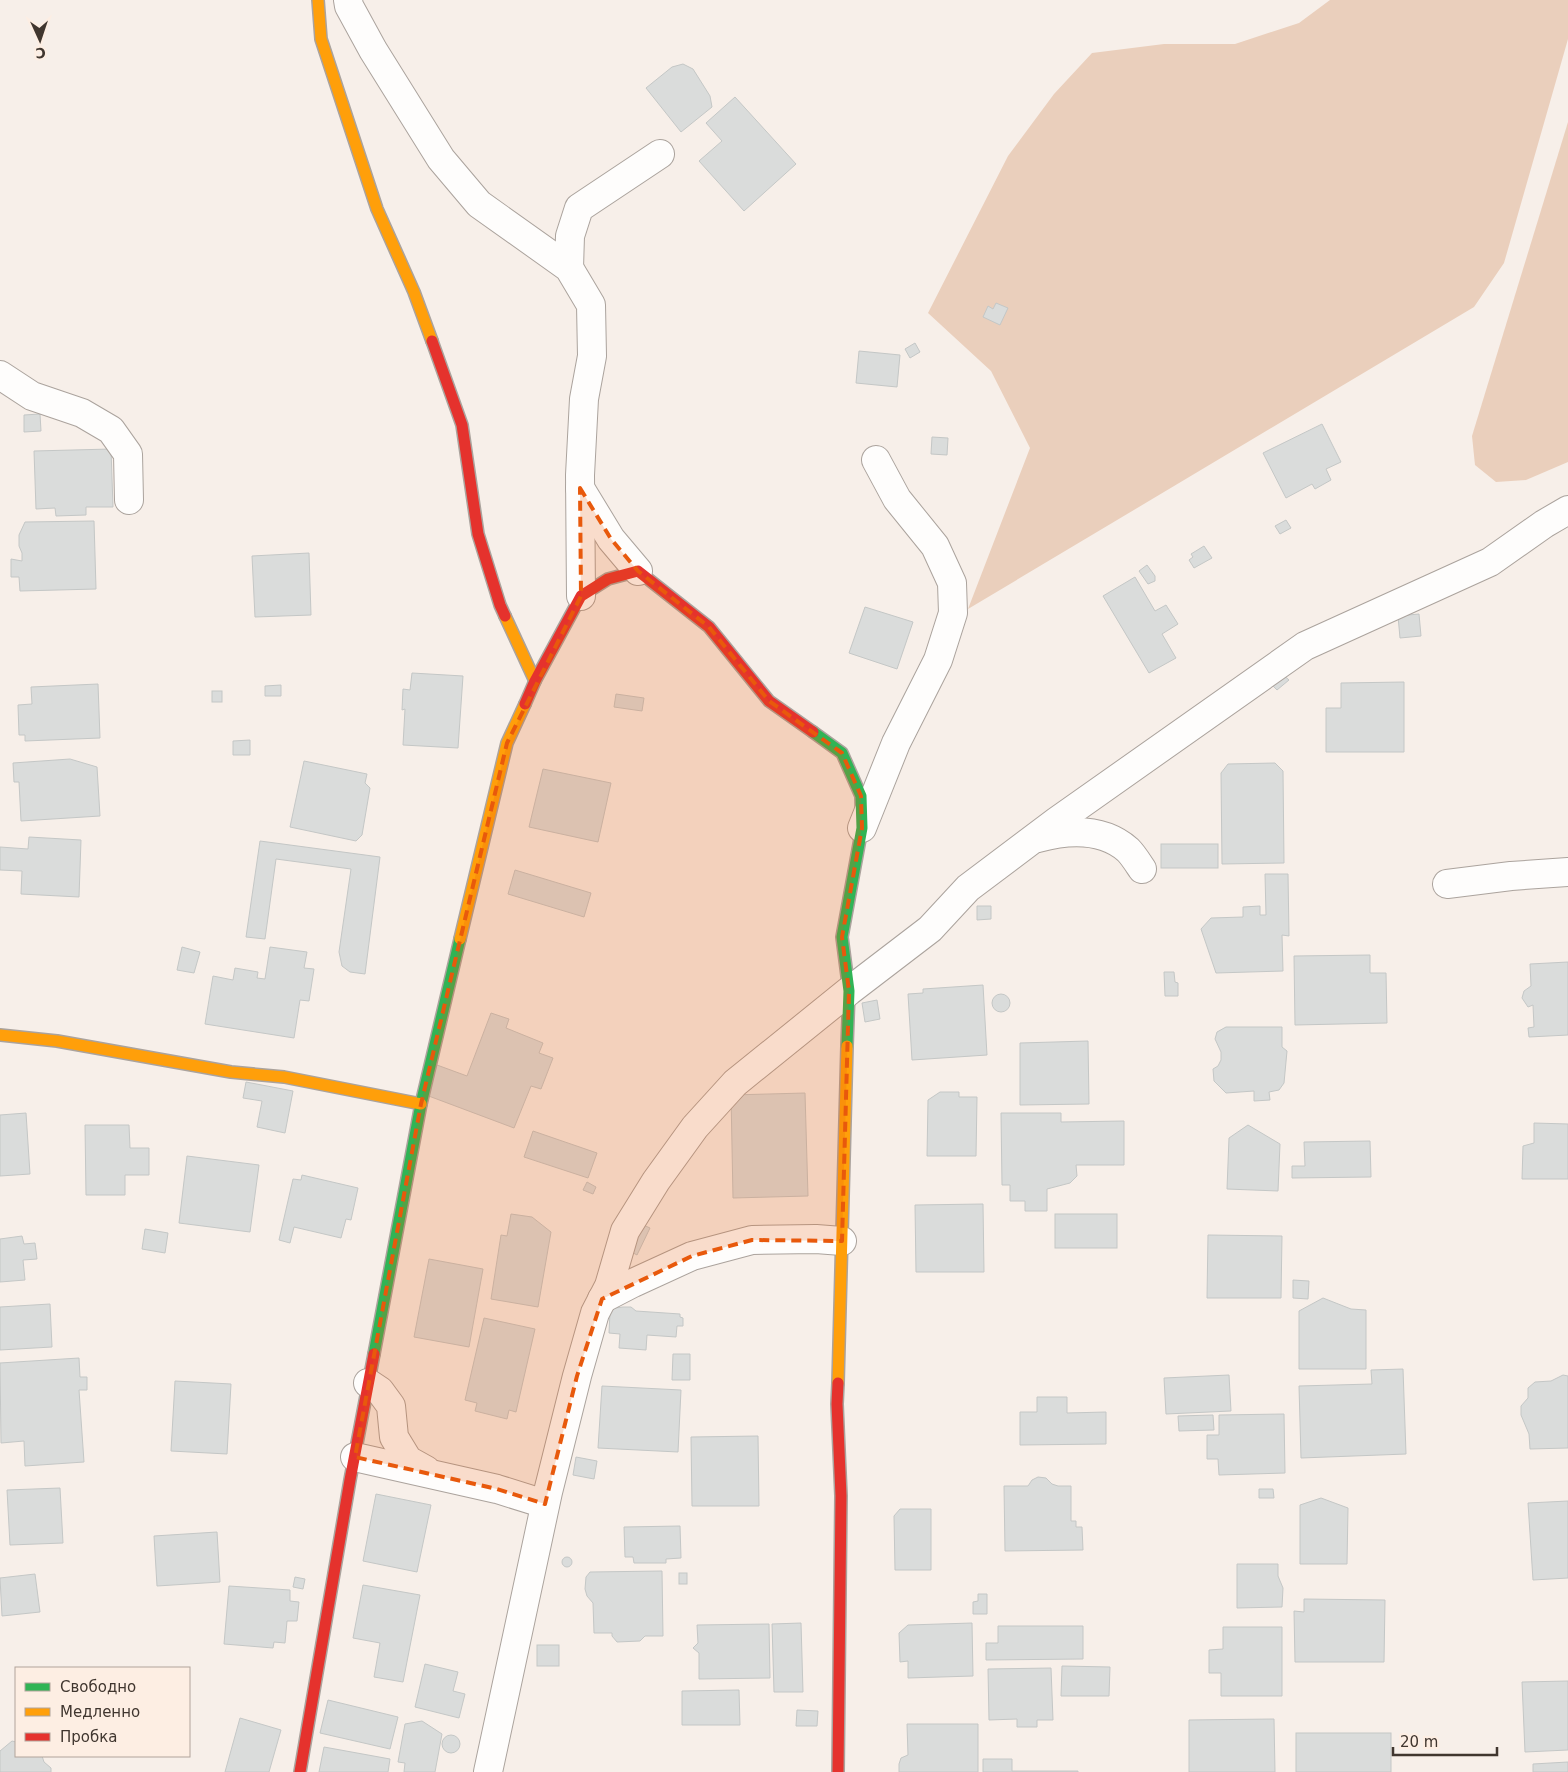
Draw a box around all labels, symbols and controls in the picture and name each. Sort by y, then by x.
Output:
north arrow [15,15,65,65]
text: С [35,45,46,61]
legend [15,1667,190,1757]
text: Свободно [60,1678,136,1696]
text: Медленно [60,1703,140,1721]
scale bar [1393,1724,1497,1756]
text: Пробка [60,1728,117,1746]
text: 20 m [1400,1733,1438,1751]

